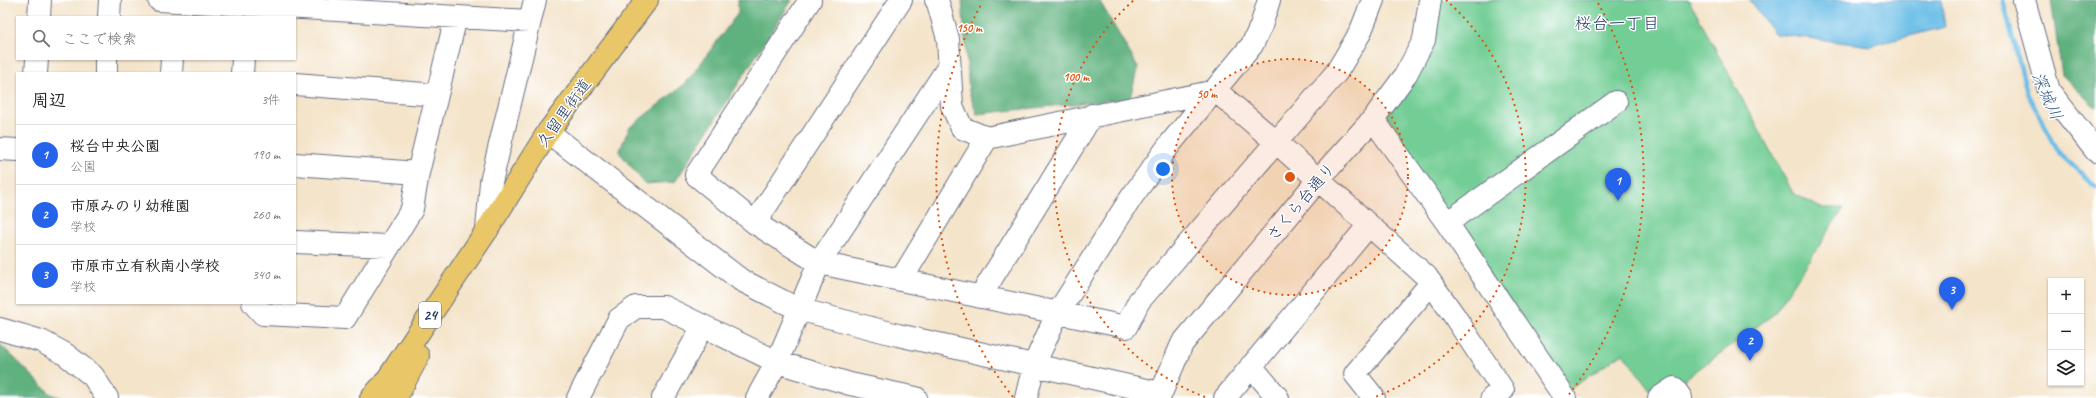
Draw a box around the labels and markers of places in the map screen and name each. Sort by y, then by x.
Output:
pin: 1 [1605,168,1631,201]
centre of rings [1283,170,1297,184]
pin: 3 [1939,277,1965,310]
pin: 2 [1737,328,1763,361]

